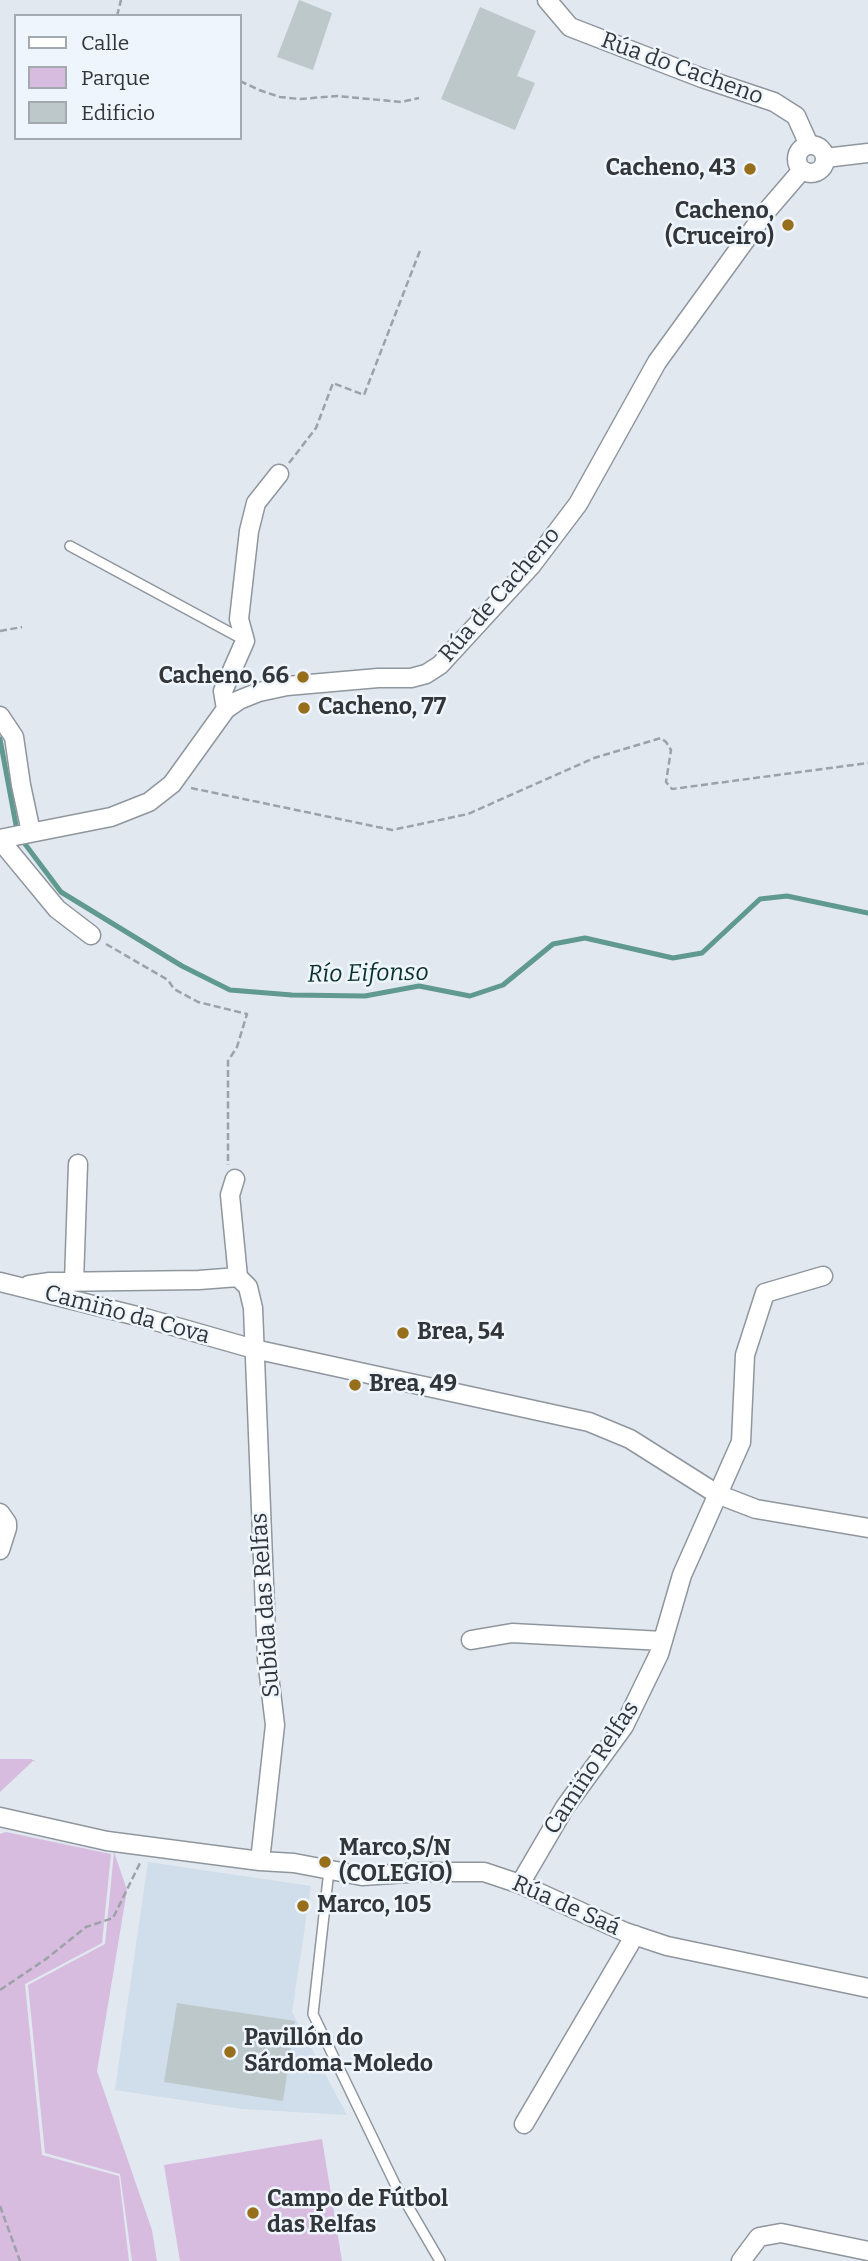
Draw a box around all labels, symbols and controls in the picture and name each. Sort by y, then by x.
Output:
legend [14,14,242,140]
street label: Rúa do Cacheno [597,27,767,111]
text: Calle [81,30,129,56]
text: Parque [81,65,150,91]
text: Edificio [81,100,155,126]
place label: Cacheno, 43 [605,155,736,183]
marker: Cacheno, 43 [742,161,758,177]
place label: Cacheno, (Cruceiro) [665,198,774,252]
marker: Cacheno, (Cruceiro) [780,217,796,233]
street label: Rúa de Cacheno [434,522,566,668]
place label: Cacheno, 66 [158,663,289,691]
marker: Cacheno, 66 [295,669,311,685]
place label: Cacheno, 77 [318,694,446,722]
marker: Cacheno, 77 [296,700,312,716]
water label: Río Eifonso [307,959,429,989]
street label: Camiño da Cova [41,1280,213,1350]
place label: Brea, 54 [417,1319,504,1347]
marker: Brea, 54 [395,1325,411,1341]
place label: Brea, 49 [369,1371,457,1399]
marker: Brea, 49 [347,1377,363,1393]
street label: Subida das Relfas [246,1512,286,1698]
street label: Camiño Relfas [539,1696,645,1840]
place label: Marco,S/N (COLEGIO) [339,1835,452,1889]
marker: Marco,S/N (COLEGIO) [317,1854,333,1870]
street label: Rúa de Saá [508,1870,624,1942]
place label: Marco, 105 [317,1892,431,1920]
marker: Marco, 105 [295,1898,311,1914]
place label: Pavillón do Sárdoma-Moledo [244,2025,433,2079]
marker: Pavillón do Sárdoma-Moledo [222,2044,238,2060]
place label: Campo de Fútbol das Relfas [267,2186,448,2240]
marker: Campo de Fútbol das Relfas [245,2205,261,2221]

